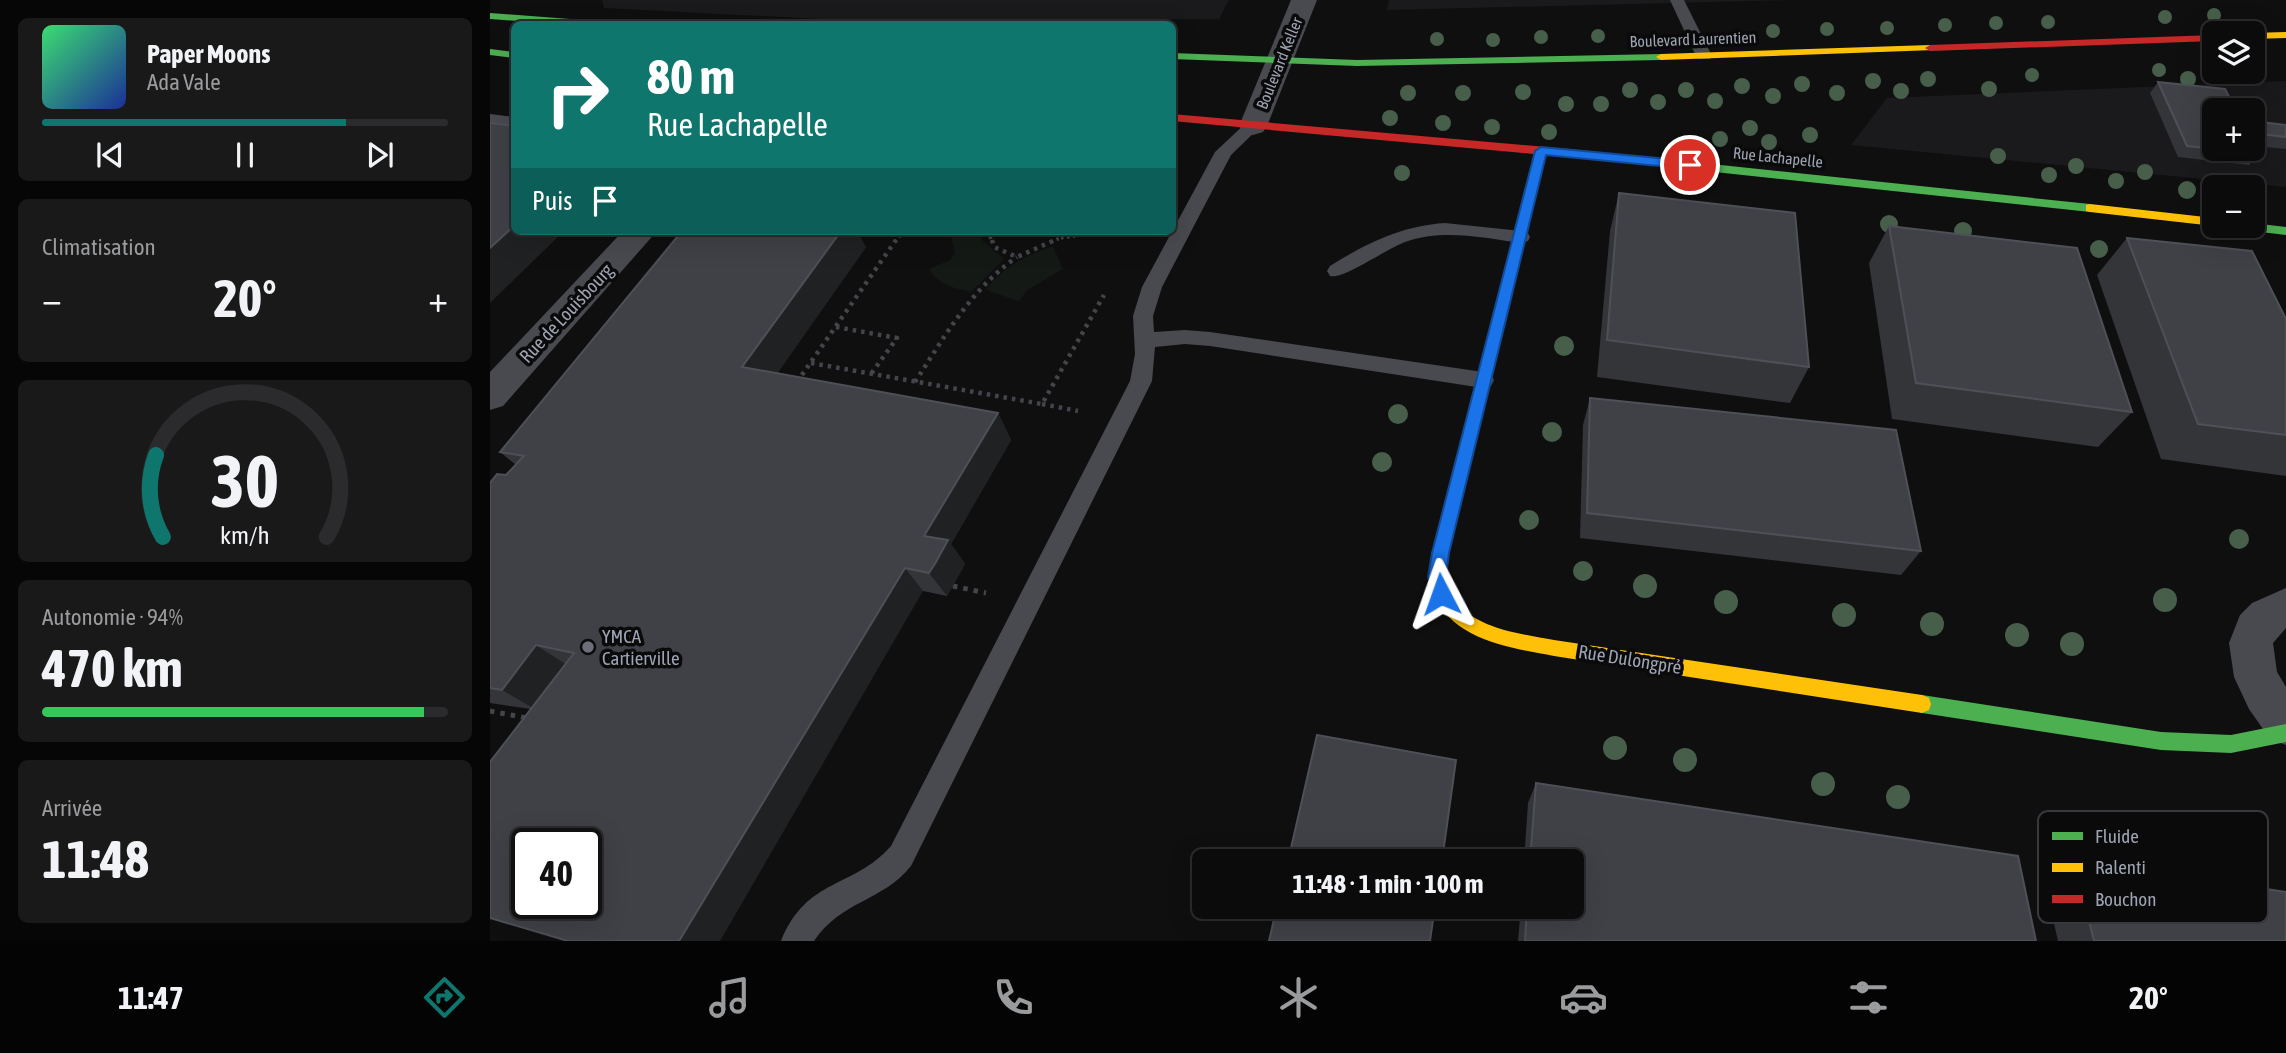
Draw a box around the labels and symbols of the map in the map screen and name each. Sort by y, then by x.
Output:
street label: Boulevard Keller [1252,14,1306,112]
street label: Boulevard Laurentien [1629,28,1757,50]
pin [1660,135,1720,195]
street label: Rue Lachapelle [1732,143,1824,172]
street label: Rue de Louisbourg [515,258,618,367]
position arrow [1404,557,1478,631]
place label: YMCA Cartierville [602,625,680,669]
marker: YMCA Cartierville [580,639,596,655]
street label: Rue Dulongpré [1577,640,1683,678]
legend [2038,811,2268,923]
text: Fluide [2095,825,2139,847]
speed limit sign: 40 [511,828,602,919]
text: Ralenti [2095,856,2146,878]
text: Bouchon [2095,888,2157,910]

